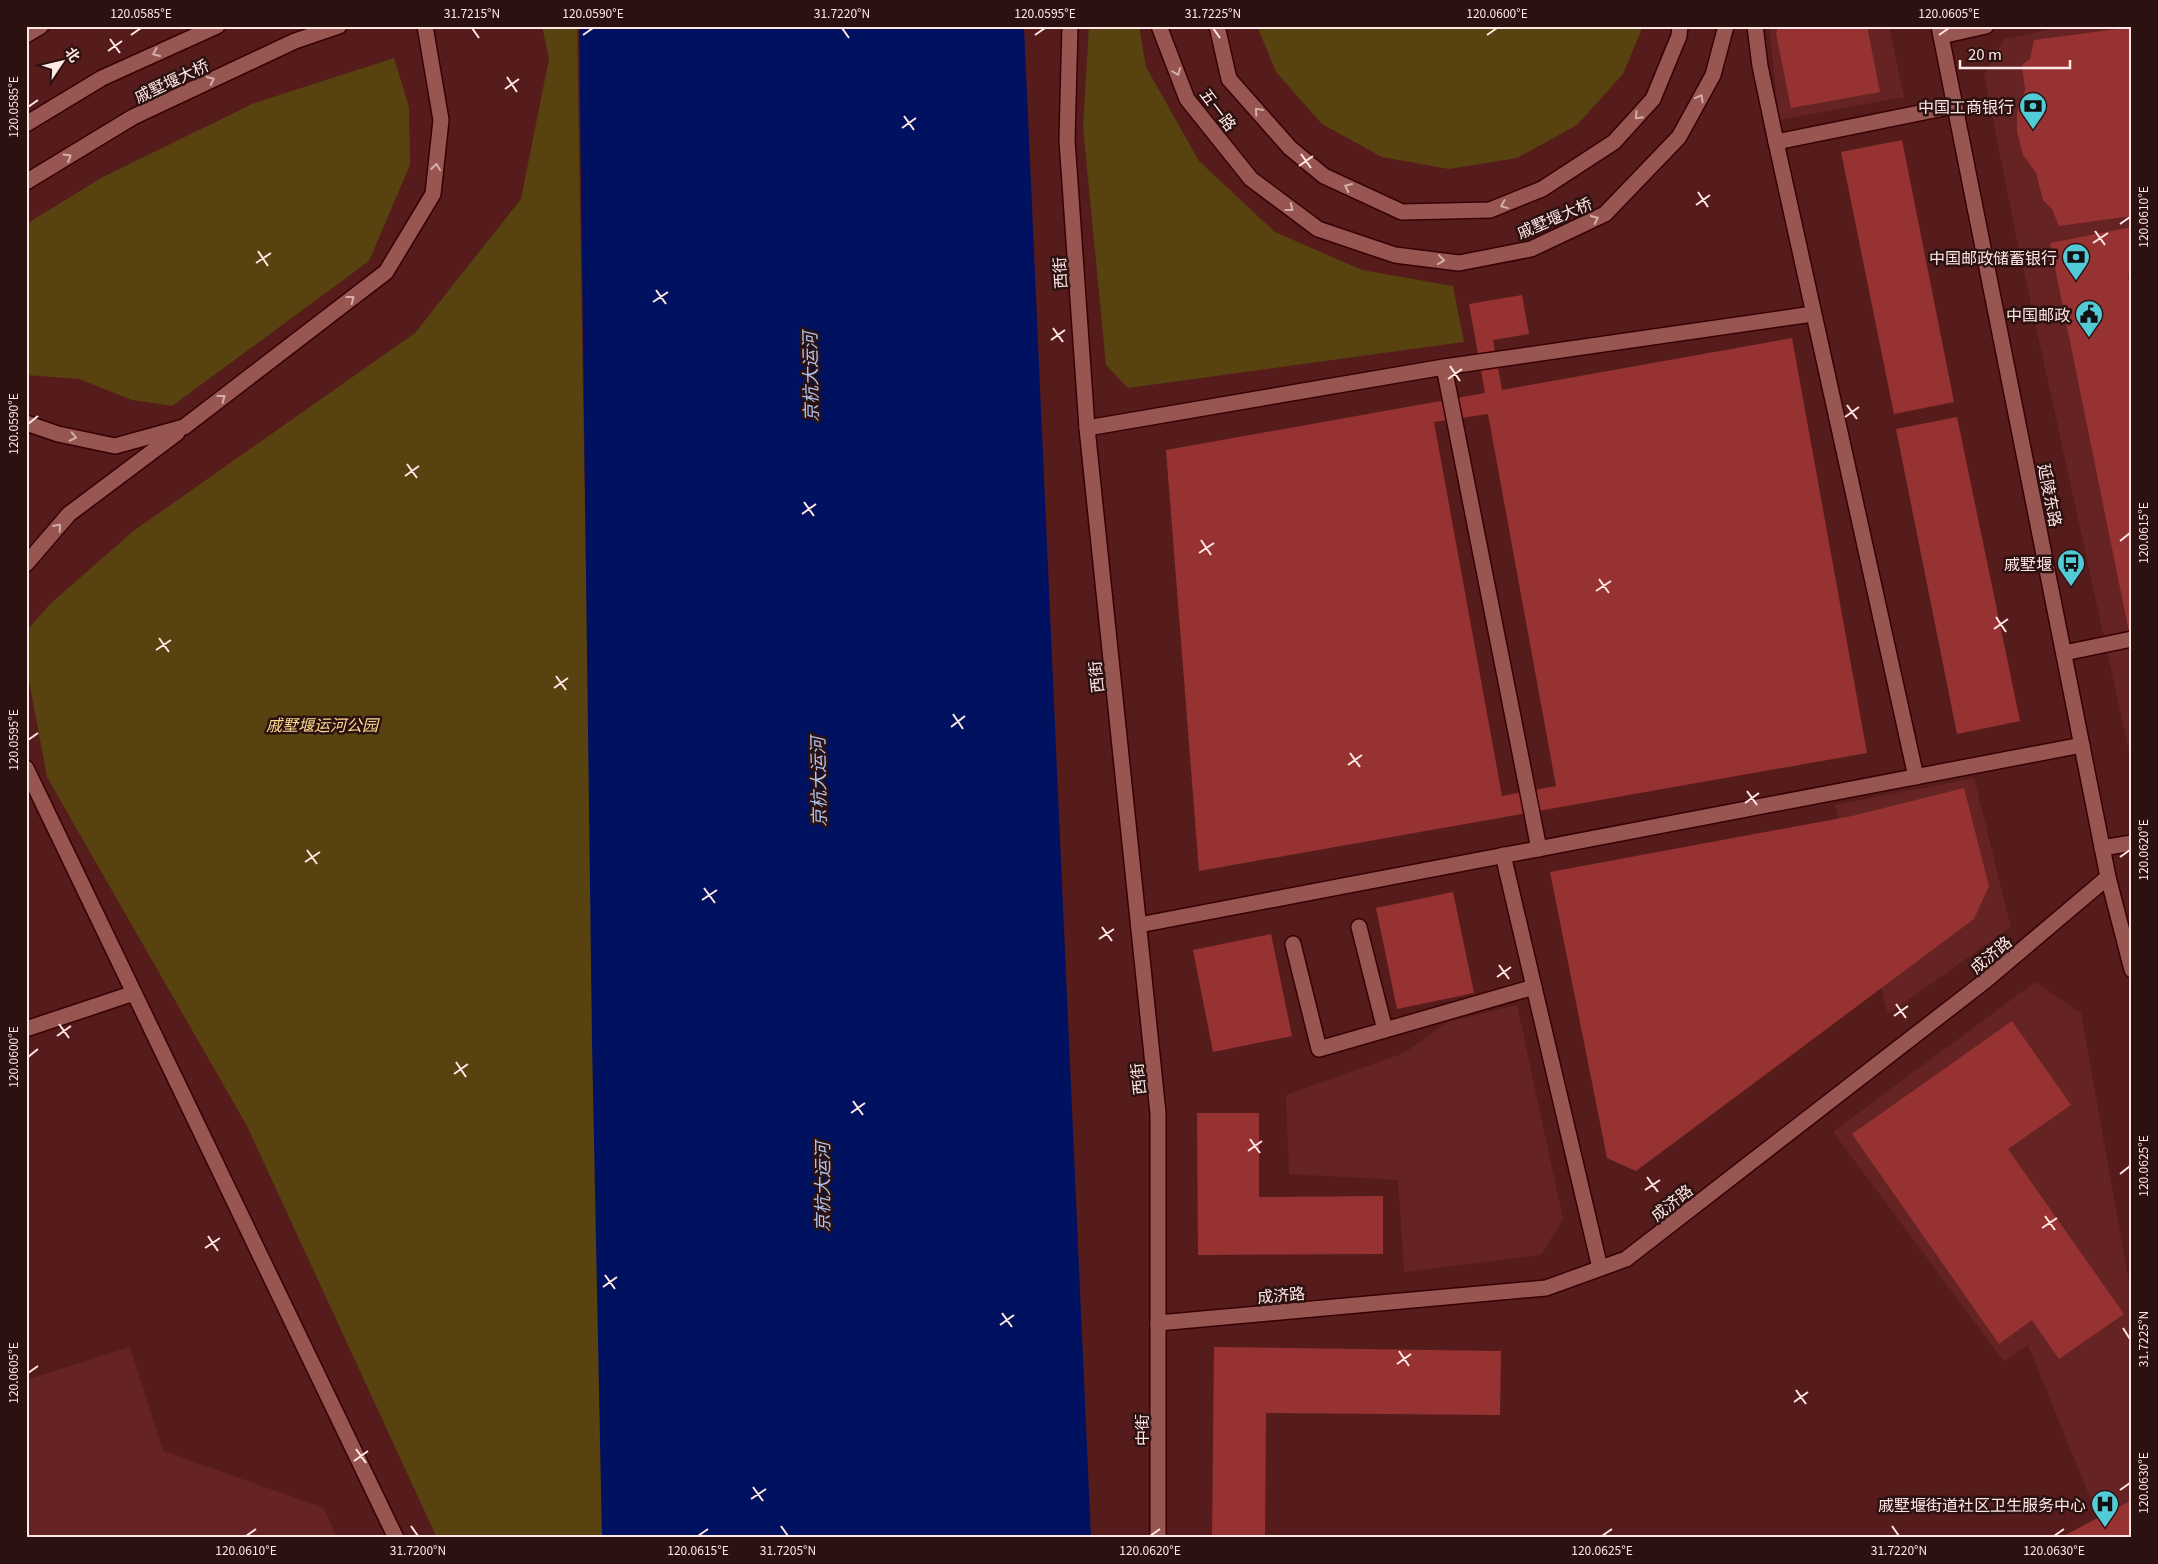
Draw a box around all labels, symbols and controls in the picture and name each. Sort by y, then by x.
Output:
text: 120.0585°E [110,4,172,21]
text: 31.7215°N [444,4,500,21]
text: 120.0590°E [562,4,624,21]
text: 31.7220°N [814,4,870,21]
text: 120.0595°E [1014,4,1076,21]
text: 31.7225°N [1185,4,1241,21]
text: 120.0600°E [1466,4,1528,21]
text: 120.0605°E [1918,4,1980,21]
north arrow [38,38,88,88]
scale bar [1960,38,2070,70]
text: 北 [61,43,86,65]
text: 20 m [1968,43,2002,64]
one-way arrow [152,47,161,58]
street label: 戚墅堰大桥 [130,52,212,108]
one-way arrow [1171,67,1181,76]
text: 120.0585°E [4,76,21,138]
one-way arrow [206,76,215,87]
street label: 五一路 [1195,83,1243,135]
bank icon: 中国工商银行 [2018,91,2048,130]
one-way arrow [1694,94,1704,103]
place label: 中国工商银行 [1918,94,2014,118]
one-way arrow [1254,108,1263,117]
one-way arrow [1634,111,1643,120]
one-way arrow [62,154,71,164]
one-way arrow [430,163,441,171]
one-way arrow [1344,182,1353,193]
text: 120.0610°E [2134,186,2151,248]
street label: 戚墅堰大桥 [1512,190,1596,244]
one-way arrow [1500,199,1508,209]
one-way arrow [1284,202,1294,211]
one-way arrow [1590,215,1599,225]
bank icon: 中国邮政储蓄银行 [2061,242,2091,281]
place label: 中国邮政储蓄银行 [1929,245,2057,269]
one-way arrow [1437,255,1445,265]
street label: 西街 [1046,256,1072,290]
one-way arrow [345,297,354,305]
public building icon: 中国邮政 [2074,299,2104,338]
place label: 中国邮政 [2006,302,2070,326]
water label: 京杭大运河 [795,329,823,422]
text: 120.0590°E [4,393,21,455]
one-way arrow [216,395,226,404]
one-way arrow [68,431,77,442]
street label: 延陵东路 [2033,461,2069,529]
text: 120.0615°E [2134,502,2151,564]
one-way arrow [52,524,61,533]
bus stop icon: 戚墅堰 [2056,548,2086,587]
place label: 戚墅堰 [2004,551,2052,575]
street label: 西街 [1081,660,1109,694]
text: 120.0595°E [4,709,21,771]
park label: 戚墅堰运河公园 [266,712,380,736]
water label: 京杭大运河 [803,734,831,827]
text: 120.0620°E [2134,819,2151,881]
street label: 成济路 [1964,929,2016,979]
text: 120.0600°E [4,1026,21,1088]
street label: 西街 [1123,1062,1151,1096]
text: 120.0625°E [2134,1135,2151,1197]
water label: 京杭大运河 [808,1139,834,1232]
street label: 成济路 [1645,1178,1697,1226]
street label: 成济路 [1256,1280,1306,1308]
text: 31.7225°N [2134,1311,2151,1367]
text: 120.0605°E [4,1342,21,1404]
street label: 中街 [1129,1414,1153,1446]
text: 120.0630°E [2134,1452,2151,1514]
hospital icon: 戚墅堰街道社区卫生服务中心 [2090,1489,2120,1528]
place label: 戚墅堰街道社区卫生服务中心 [1878,1492,2086,1516]
text: 120.0610°E [215,1541,277,1558]
text: 31.7200°N [390,1541,446,1558]
text: 120.0615°E [667,1541,729,1558]
text: 31.7205°N [760,1541,816,1558]
text: 120.0620°E [1119,1541,1181,1558]
text: 120.0625°E [1571,1541,1633,1558]
text: 31.7220°N [1871,1541,1927,1558]
text: 120.0630°E [2023,1541,2085,1558]

